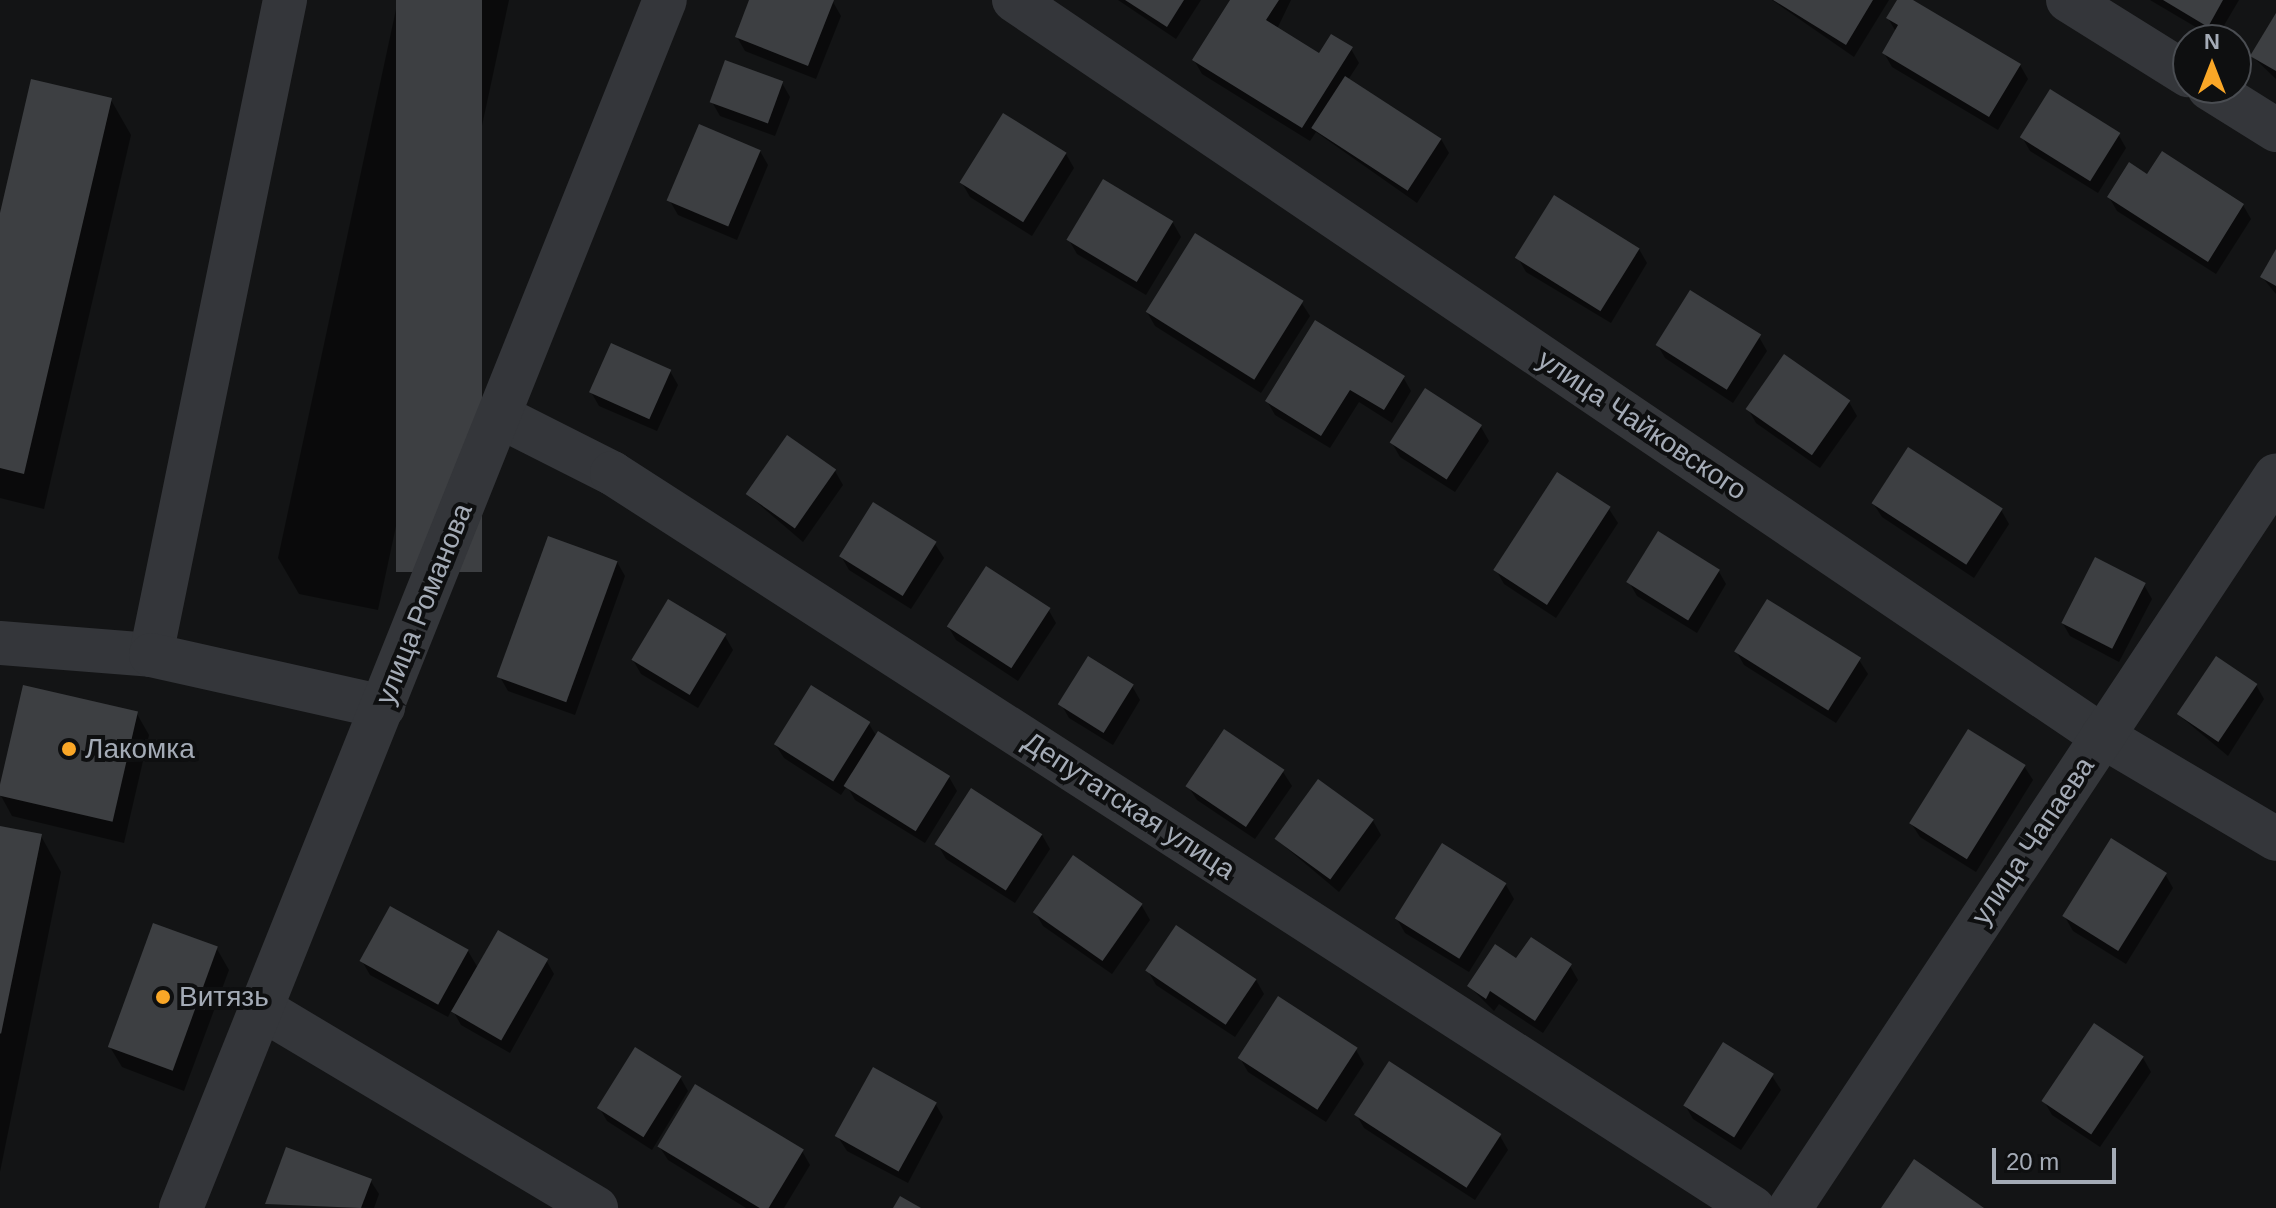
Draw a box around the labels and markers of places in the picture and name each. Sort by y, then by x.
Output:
place label: Лакомка [85,732,195,766]
marker: Лакомка [60,740,78,758]
place label: Витязь [179,980,269,1014]
marker: Витязь [154,988,172,1006]

